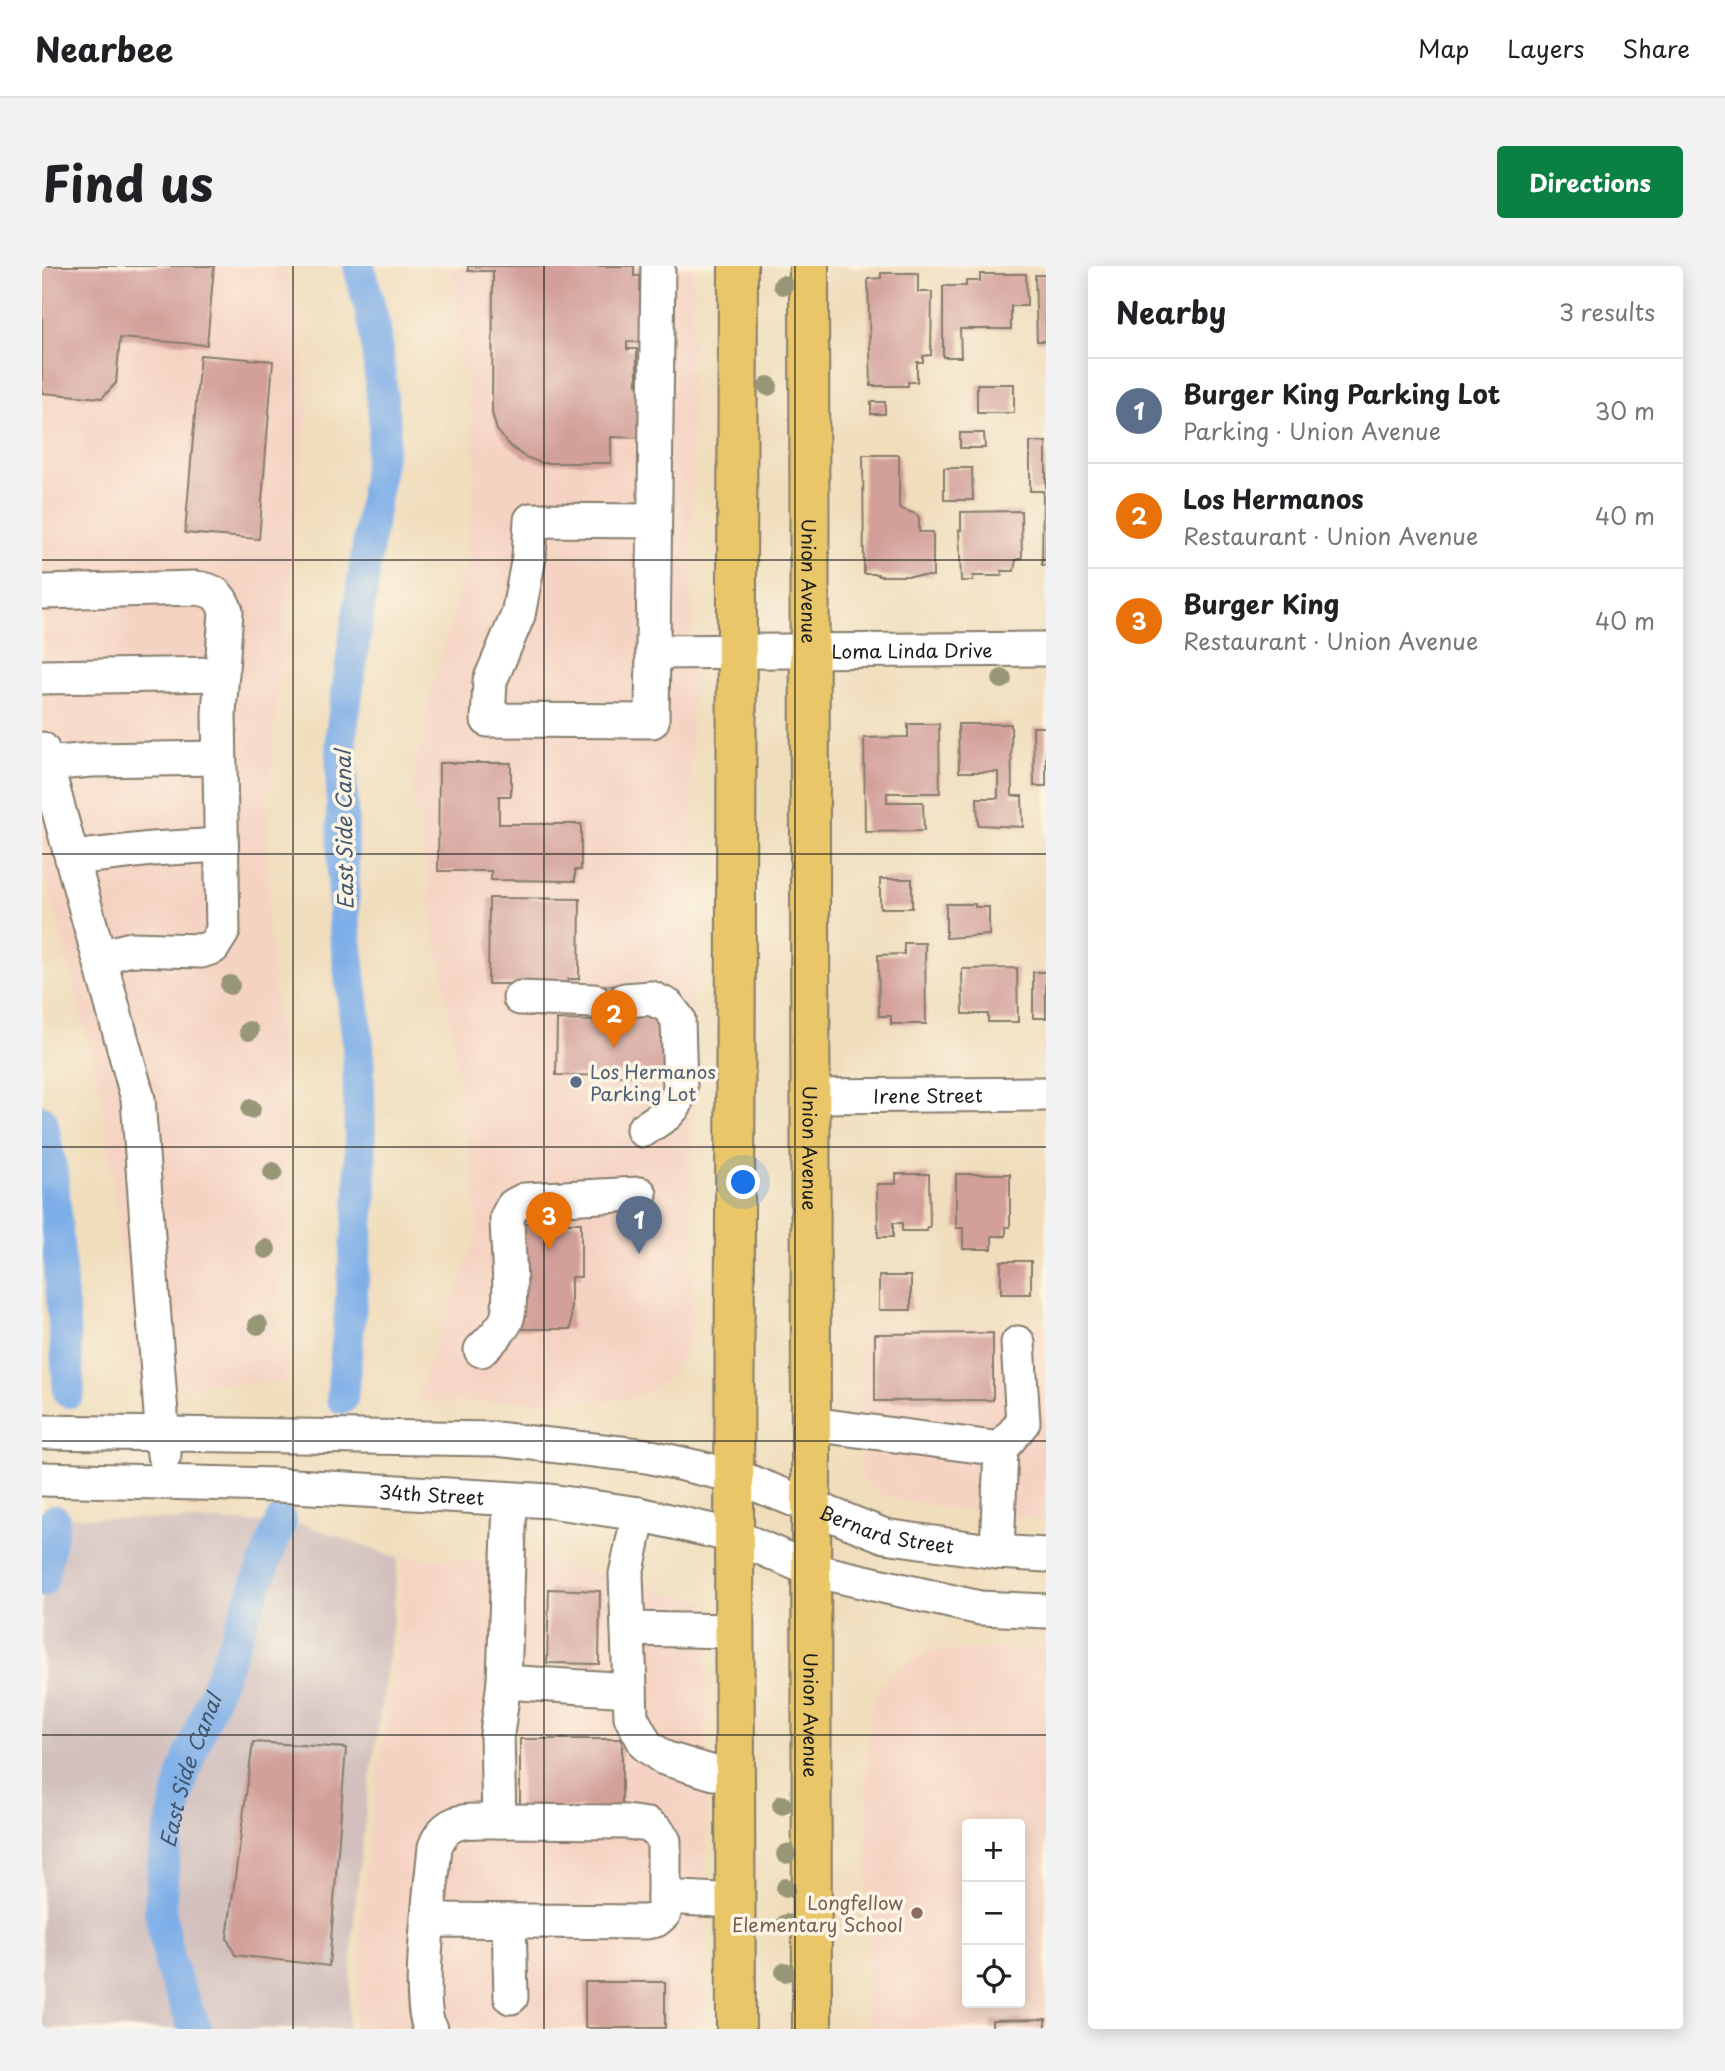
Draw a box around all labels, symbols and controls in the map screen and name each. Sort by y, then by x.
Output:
text: Nearbee [35,23,173,73]
text: Map [1418,30,1469,66]
text: Layers [1507,30,1584,66]
text: Share [1622,30,1690,66]
text: Find us [42,145,213,219]
button: Directions [1497,146,1683,218]
text: Nearby [1116,289,1226,334]
text: 3 results [1559,294,1655,329]
text: Burger King Parking Lot [1183,374,1500,413]
text: 1 [1134,393,1145,428]
text: 30 m [1594,393,1655,428]
text: Parking · Union Avenue [1183,413,1441,448]
text: Los Hermanos [1183,479,1364,518]
text: 2 [1131,498,1147,533]
text: 40 m [1595,498,1655,533]
street label: Union Avenue [795,518,824,644]
text: Restaurant · Union Avenue [1183,518,1478,553]
text: Burger King [1183,584,1339,623]
text: 3 [1131,603,1147,638]
text: 40 m [1595,603,1655,638]
text: Restaurant · Union Avenue [1183,623,1478,658]
street label: Loma Linda Drive [831,635,993,665]
water label: East Side Canal [326,747,360,910]
pin: 2 [591,990,637,1048]
place label: Los Hermanos Parking Lot [590,1057,716,1107]
marker: Los Hermanos Parking Lot [568,1074,584,1090]
street label: Irene Street [873,1081,983,1109]
street label: Union Avenue [796,1085,825,1211]
your location [726,1165,760,1199]
pin: 3 [526,1192,572,1250]
pin: 1 [616,1196,662,1254]
street label: 34th Street [378,1477,485,1511]
street label: Bernard Street [816,1497,956,1560]
street label: Union Avenue [797,1652,826,1778]
water label: East Side Canal [150,1686,230,1850]
map controls [962,1819,1025,2008]
button: + [962,1819,1025,1882]
button: − [962,1882,1025,1945]
place label: Longfellow Elementary School [732,1888,903,1938]
marker: Longfellow Elementary School [909,1905,925,1921]
button: locate [962,1945,1025,2008]

